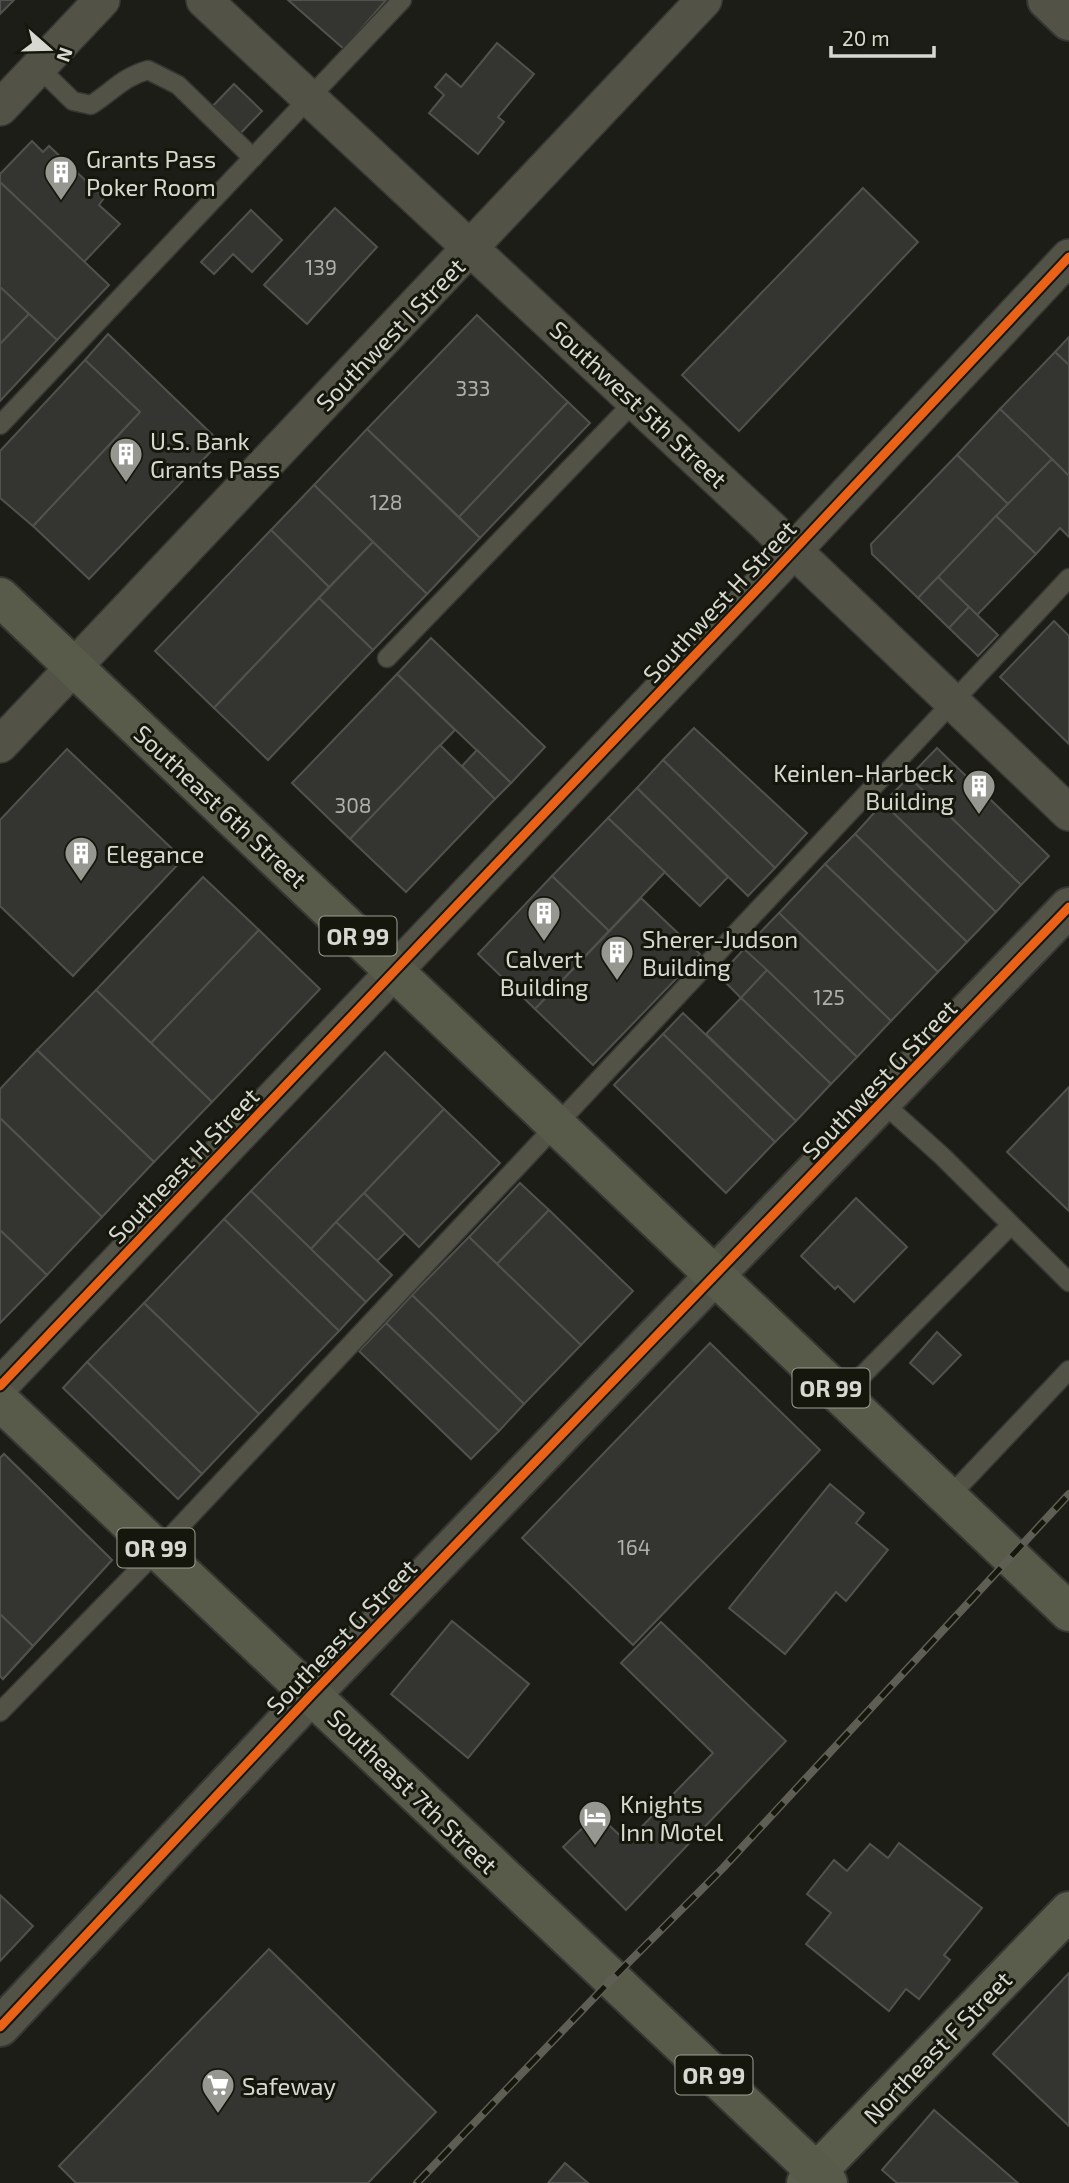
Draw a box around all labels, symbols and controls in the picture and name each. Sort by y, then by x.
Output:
north arrow [14,14,84,84]
scale bar [831,14,934,58]
text: 20 m [842,25,890,50]
text: N [52,45,79,65]
place label: Grants Pass Poker Room [86,144,216,201]
building icon: Grants Pass Poker Room [42,153,80,202]
street label: Southwest I Street [310,251,470,417]
house number: 139 [305,254,337,279]
street label: Southwest 5th Street [545,315,733,493]
house number: 333 [455,375,491,400]
place label: U.S. Bank Grants Pass [150,426,280,483]
building icon: U.S. Bank Grants Pass [107,435,145,484]
house number: 128 [370,489,402,514]
street label: Southwest H Street [636,514,802,688]
street label: Southeast 6th Street [129,719,313,893]
place label: Keinlen-Harbeck Building [773,758,954,815]
building icon: Keinlen-Harbeck Building [960,767,998,816]
house number: 308 [334,792,372,817]
building icon: Elegance [62,834,100,883]
place label: Elegance [106,839,204,868]
building icon: Calvert Building [525,894,563,943]
road number: OR 99 [320,917,396,956]
place label: Sherer-Judson Building [642,924,798,981]
building icon: Sherer-Judson Building [598,933,636,982]
place label: Calvert Building [500,944,588,1001]
house number: 125 [813,984,845,1009]
street label: Southwest G Street [796,993,962,1165]
street label: Southeast H Street [101,1081,265,1249]
road number: OR 99 [792,1368,870,1408]
road number: OR 99 [118,1528,194,1568]
house number: 164 [617,1534,651,1559]
street label: Southeast G Street [260,1553,422,1719]
street label: Southeast 7th Street [322,1703,504,1879]
place label: Knights Inn Motel [620,1789,723,1846]
hotel icon: Knights Inn Motel [576,1798,614,1847]
street label: Northeast F Street [857,1965,1017,2129]
road number: OR 99 [676,2056,752,2094]
supermarket icon: Safeway [199,2066,237,2115]
place label: Safeway [242,2071,336,2100]

